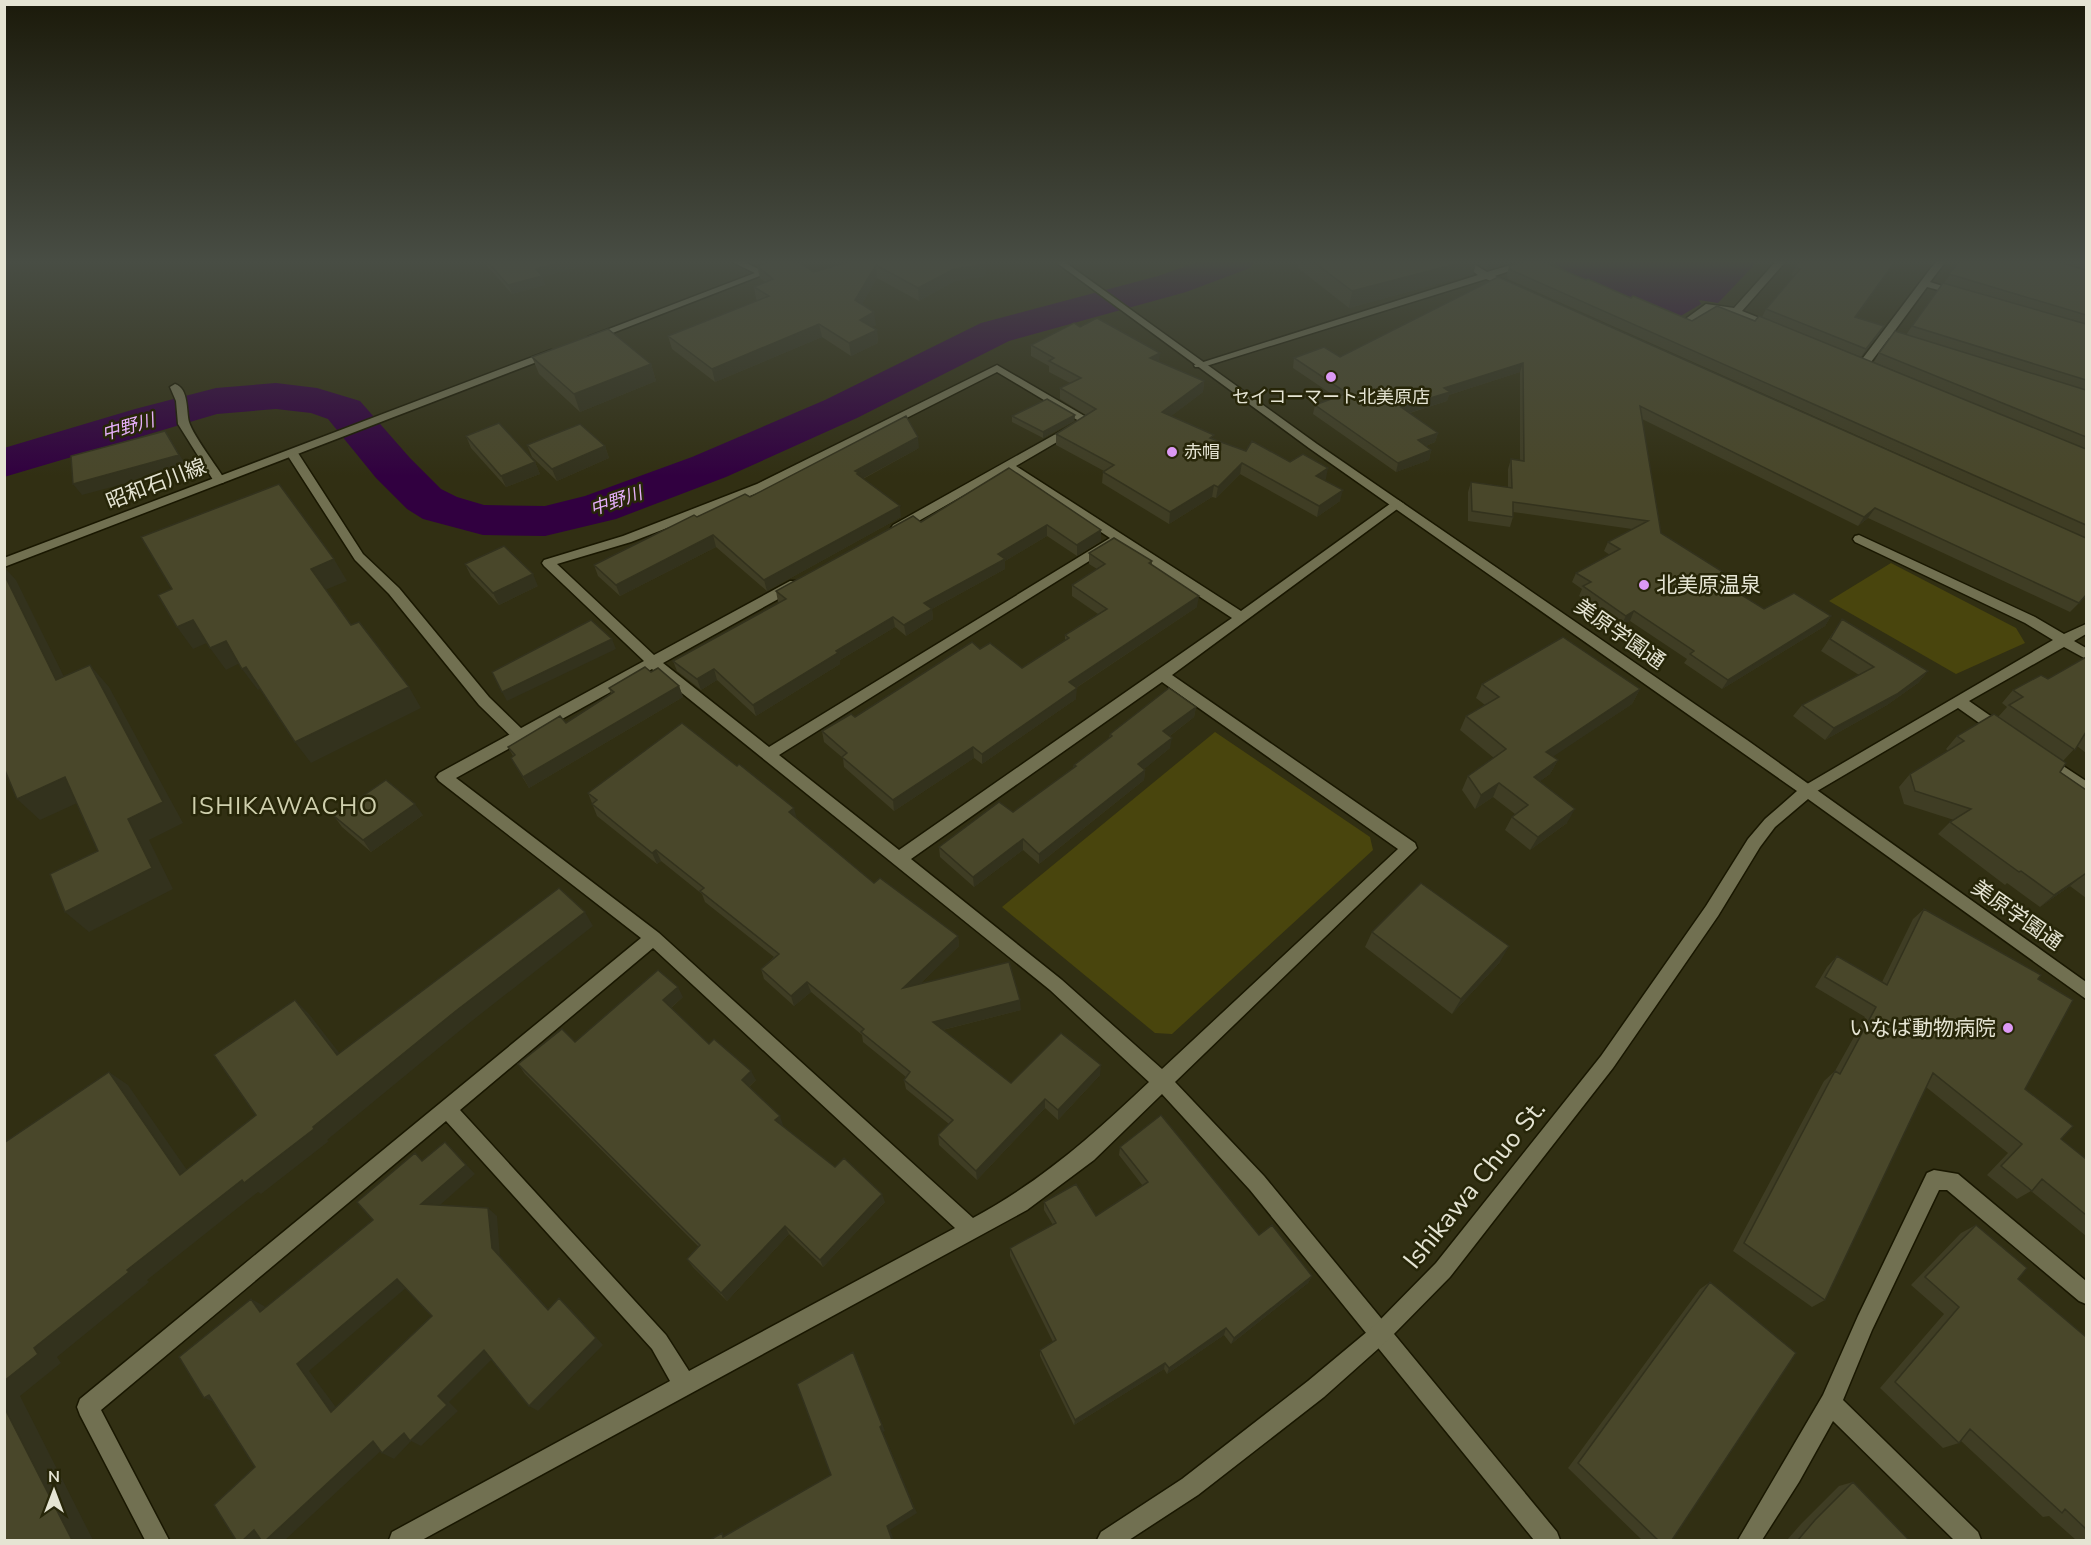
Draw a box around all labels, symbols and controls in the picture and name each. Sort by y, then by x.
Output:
marker: セイコーマート北美原店 [1324,370,1338,384]
place label: セイコーマート北美原店 [1232,385,1430,409]
water label: 中野川 [99,407,159,446]
place label: 赤帽 [1184,440,1220,464]
marker: 赤帽 [1165,445,1179,459]
street label: 昭和石川線 [102,452,210,516]
water label: 中野川 [587,480,647,521]
place label: 北美原温泉 [1656,571,1761,599]
marker: 北美原温泉 [1637,578,1651,592]
street label: 美原学園通 [1569,592,1671,676]
district label: ISHIKAWACHO [191,790,379,822]
street label: 美原学園通 [1966,873,2068,957]
place label: いなば動物病院 [1849,1014,1996,1042]
marker: いなば動物病院 [2001,1021,2015,1035]
street label: Ishikawa Chuo St. [1395,1093,1553,1276]
north arrow [24,1461,84,1521]
text: N [48,1466,60,1488]

